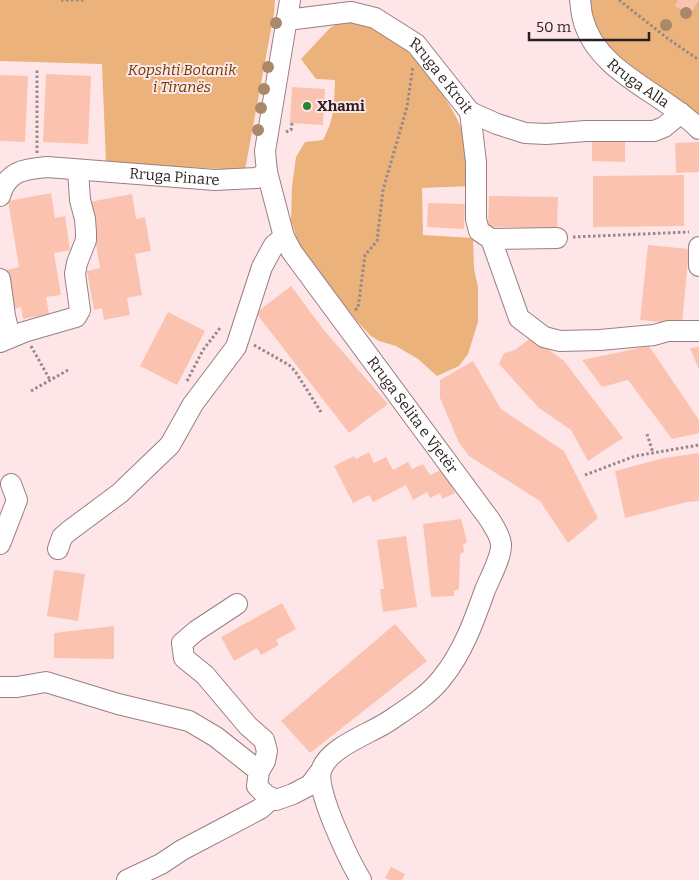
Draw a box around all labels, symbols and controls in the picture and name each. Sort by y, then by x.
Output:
scale bar [529,10,649,42]
text: 50 m [536,18,572,36]
street label: Rruga e Kroit [407,33,477,117]
street label: Rruga Alla [603,55,673,111]
park label: Kopshti Botanik i Tiranës [128,61,237,96]
place label: Xhami [317,97,365,115]
marker: Xhami [301,100,313,112]
street label: Rruga Pinare [129,164,220,189]
street label: Rruga Selita e Vjetër [363,353,462,477]

